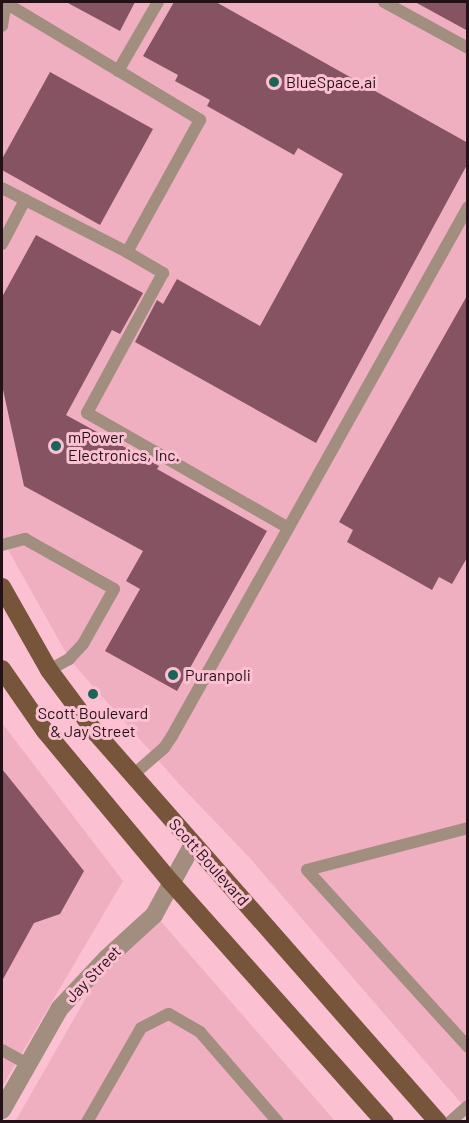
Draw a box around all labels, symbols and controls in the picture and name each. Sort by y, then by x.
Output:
place label: BlueSpace.ai [286,72,376,92]
marker: BlueSpace.ai [267,75,281,89]
place label: mPower Electronics, Inc. [68,427,180,465]
marker: mPower Electronics, Inc. [49,439,63,453]
place label: Puranpoli [185,665,251,685]
marker: Puranpoli [166,668,180,682]
marker: Scott Boulevard & Jay Street [86,687,100,701]
place label: Scott Boulevard & Jay Street [38,703,148,741]
street label: Scott Boulevard [165,815,253,909]
street label: Jay Street [61,942,125,1006]

